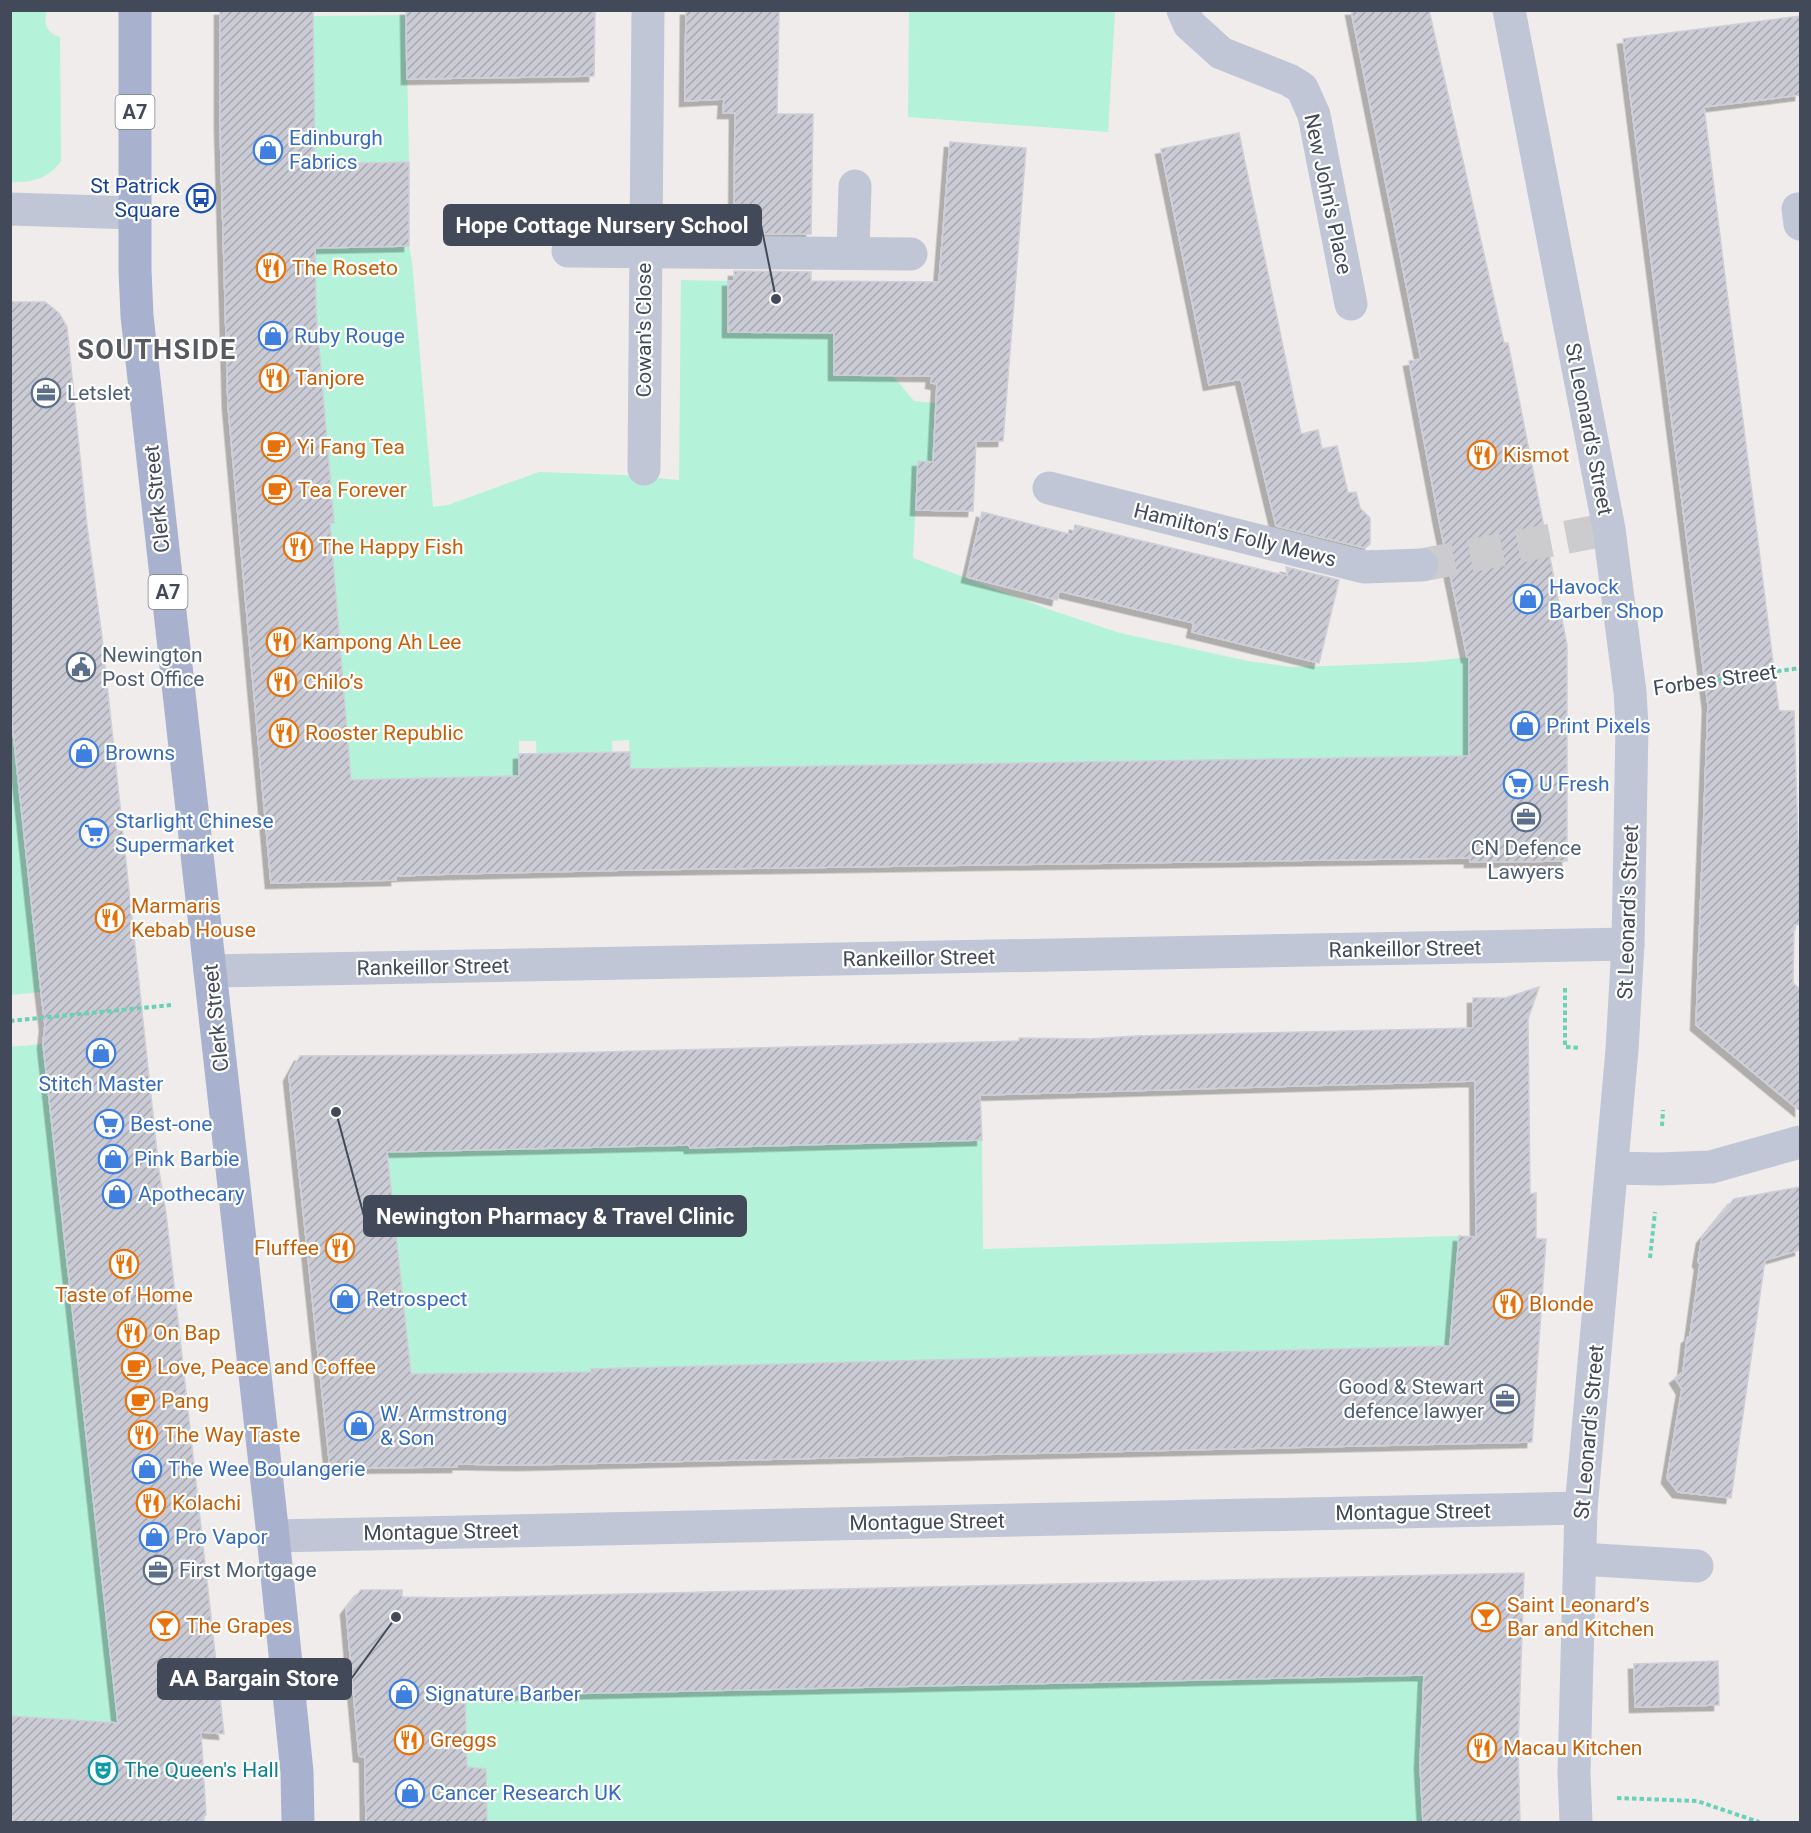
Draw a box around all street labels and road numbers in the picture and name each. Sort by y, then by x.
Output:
road number: A7 [116,95,154,129]
street label: New John's Place [1299,112,1357,276]
street label: Cowan's Close [632,262,656,398]
street label: St Leonard's Street [1561,341,1618,517]
street label: Clerk Street [139,444,175,554]
street label: Hamilton's Folly Mews [1131,498,1339,572]
road number: A7 [148,575,188,609]
street label: Forbes Street [1652,659,1779,701]
street label: St Leonard's Street [1613,824,1643,1000]
street label: Rankeillor Street [1329,936,1482,962]
street label: Rankeillor Street [843,945,996,971]
street label: Rankeillor Street [357,954,510,980]
street label: Clerk Street [198,963,234,1073]
street label: St Leonard's Street [1569,1344,1609,1520]
street label: Montague Street [1335,1499,1491,1525]
street label: Montague Street [849,1509,1005,1535]
street label: Montague Street [363,1519,519,1545]

